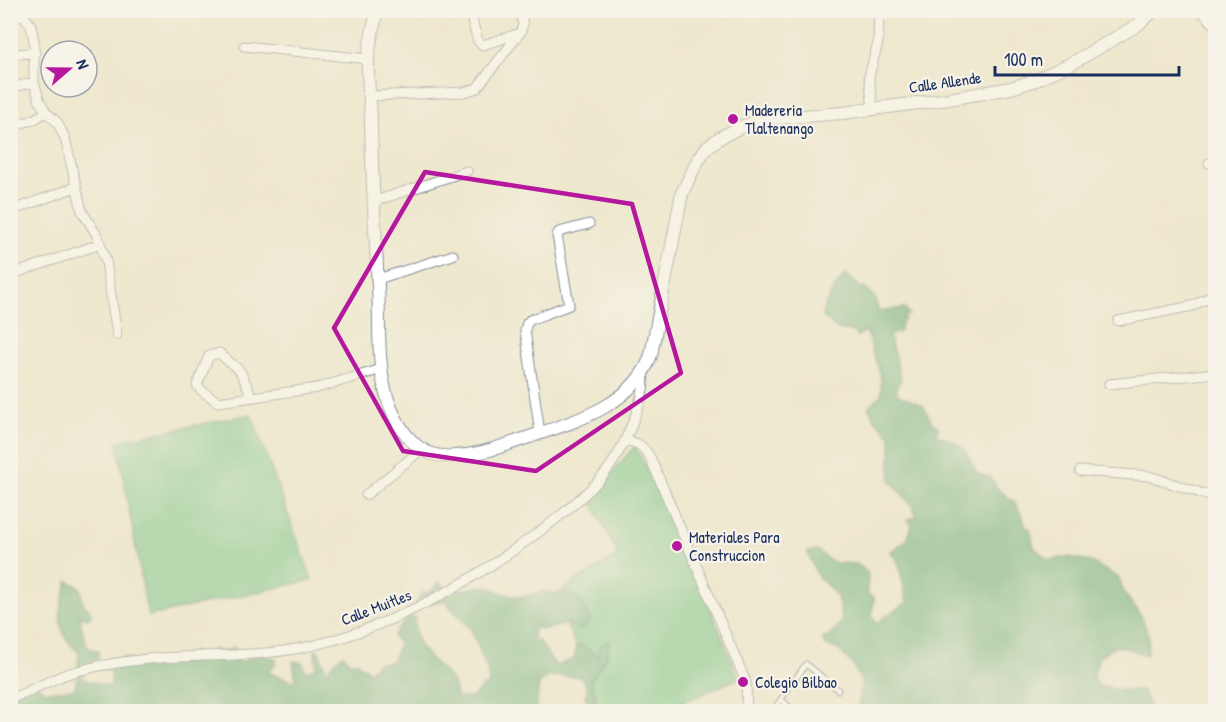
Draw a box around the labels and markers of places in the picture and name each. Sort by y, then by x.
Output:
place label: Madereria Tlaltenango [745,99,814,139]
marker: Madereria Tlaltenango [726,112,740,126]
place label: Materiales Para Construccion [689,526,780,566]
marker: Materiales Para Construccion [670,539,684,553]
place label: Colegio Bilbao [755,671,837,693]
marker: Colegio Bilbao [736,675,750,689]

